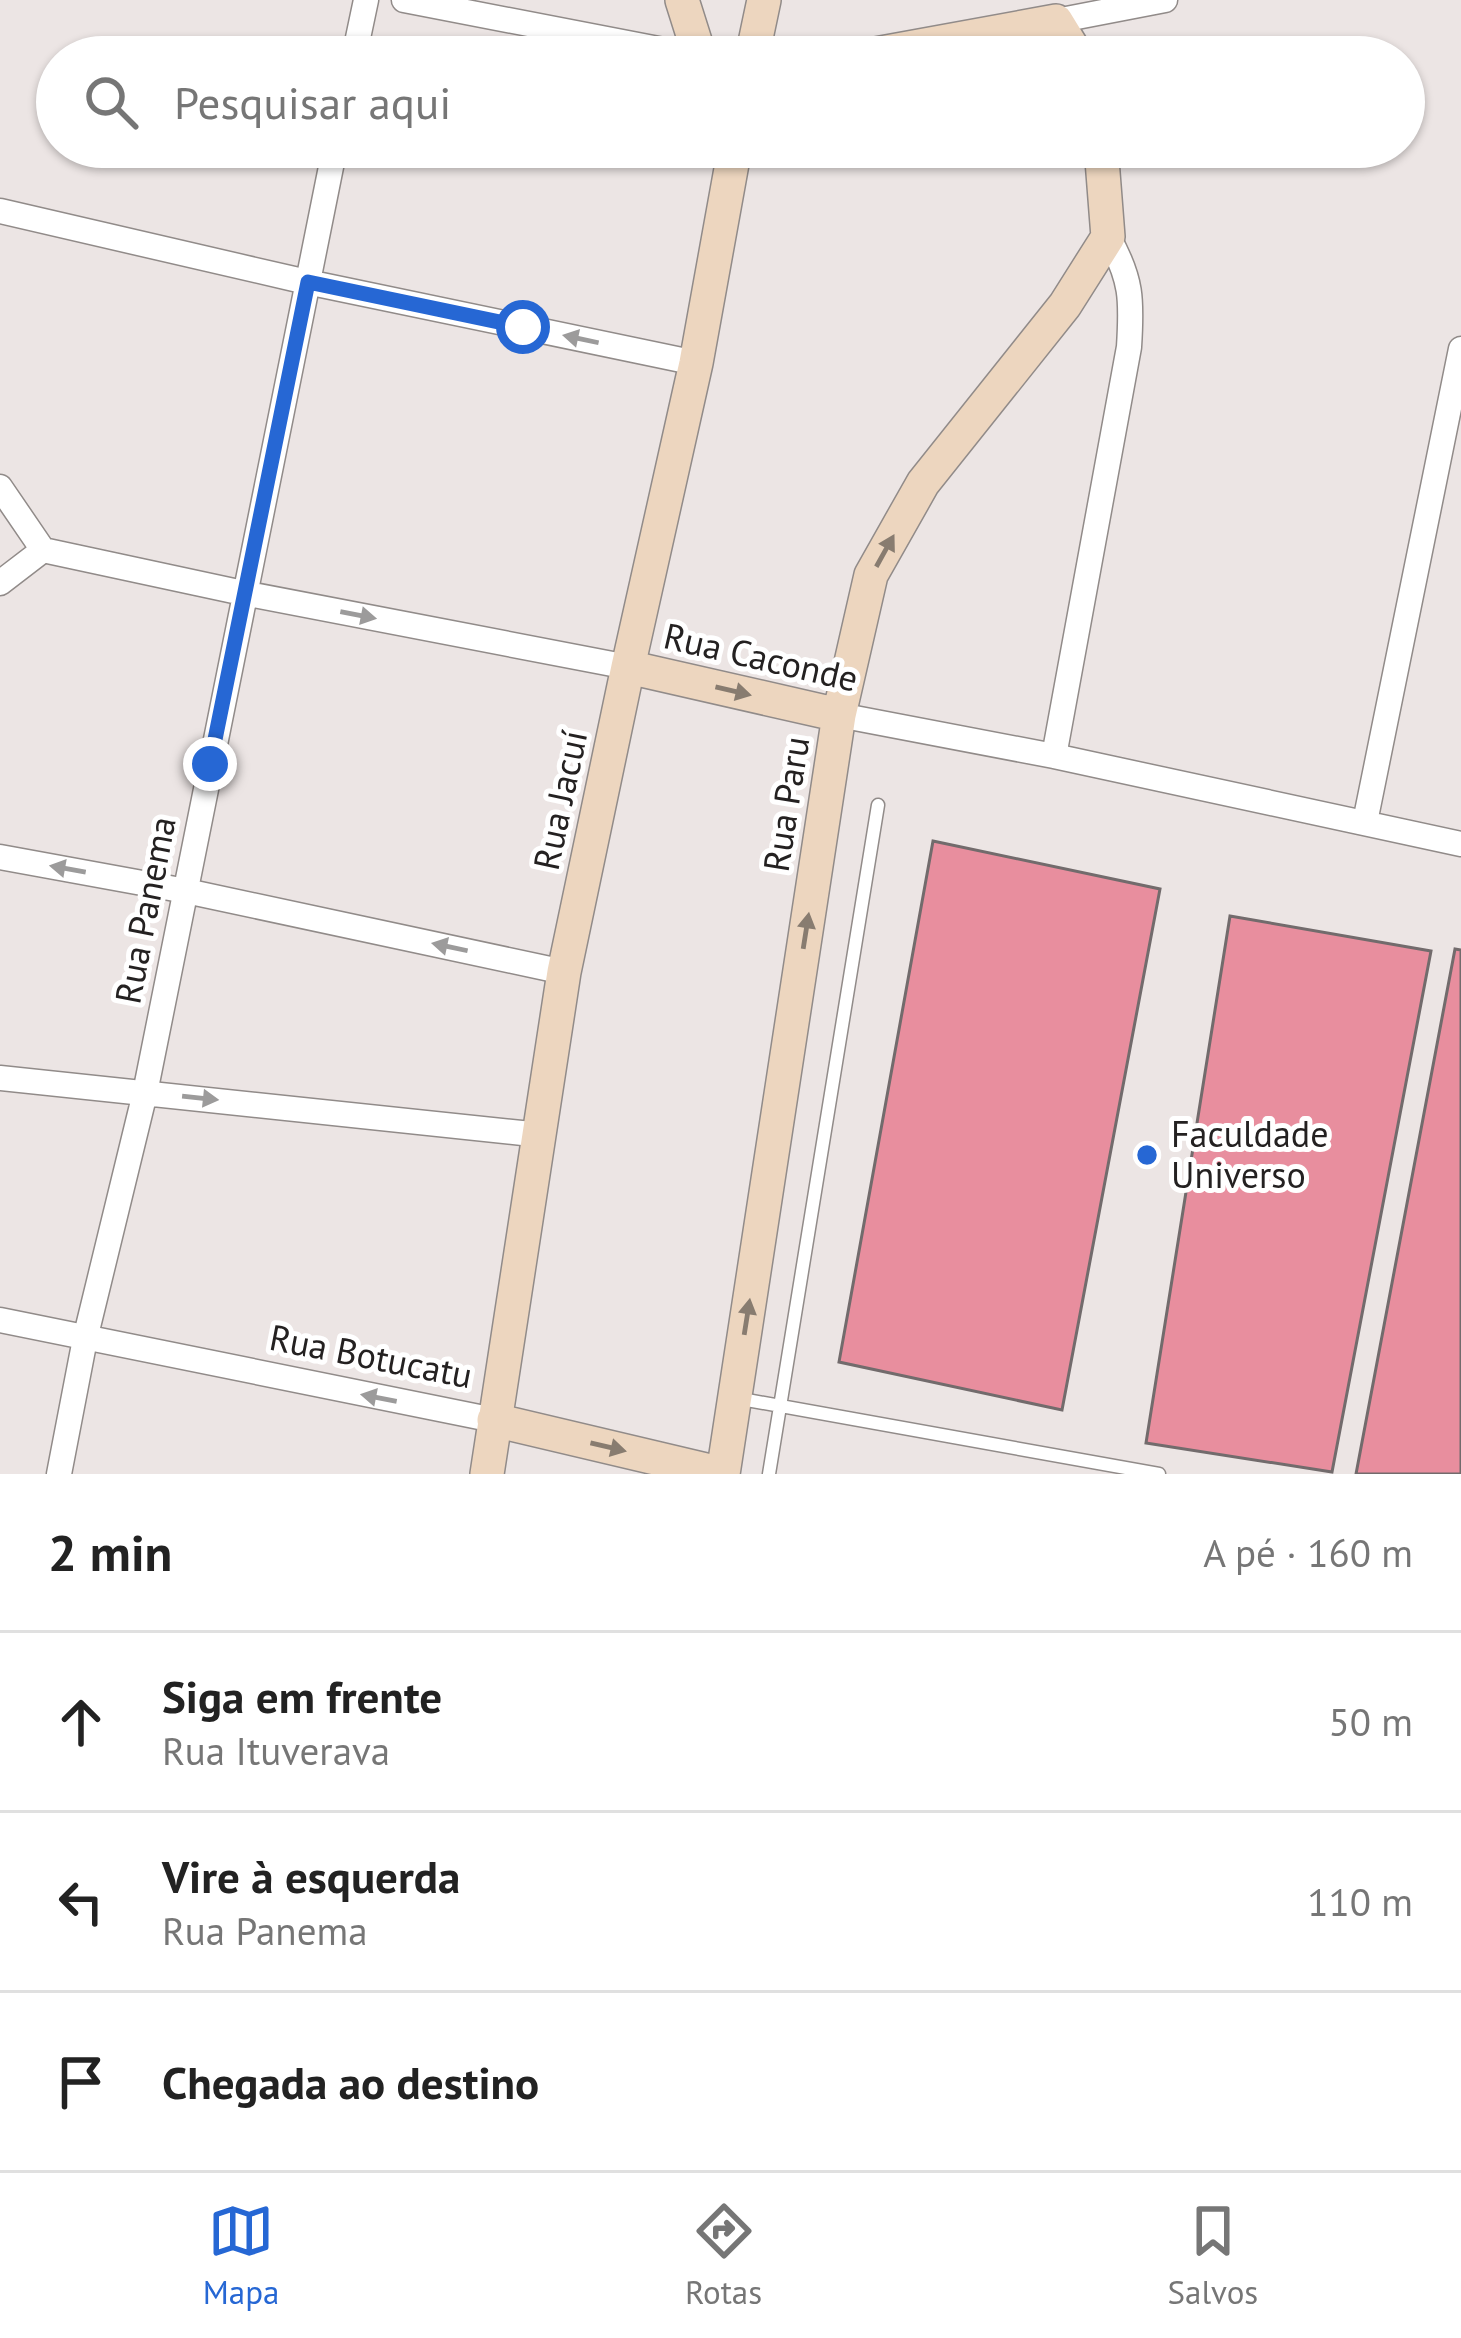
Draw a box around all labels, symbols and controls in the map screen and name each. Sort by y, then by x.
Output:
search box [36,36,1425,168]
icon: search [78,69,144,135]
text: Pesquisar aqui [174,73,451,131]
route start [496,300,550,354]
one-way arrow [562,329,600,348]
one-way arrow [874,533,895,568]
one-way arrow [340,606,378,625]
street label: Rua Caconde [659,611,863,702]
one-way arrow [715,683,753,702]
street label: Rua Jacuí [522,726,597,874]
street label: Rua Paru [752,733,819,875]
route end [183,737,237,791]
street label: Rua Panema [103,812,186,1008]
one-way arrow [48,860,86,878]
one-way arrow [797,912,816,949]
one-way arrow [430,937,468,956]
one-way arrow [182,1089,219,1108]
place label: Faculdade Universo [1171,1110,1329,1198]
marker: Faculdade Universo [1134,1142,1160,1168]
one-way arrow [739,1297,757,1335]
street label: Rua Botucatu [266,1313,476,1398]
one-way arrow [360,1388,398,1407]
one-way arrow [589,1438,626,1457]
text: 2 min [48,1519,172,1585]
text: A pé · 160 m [1203,1527,1413,1578]
text: Siga em frente [162,1667,442,1725]
icon: ahead [48,1689,114,1755]
text: 50 m [1328,1696,1413,1747]
text: Rua Ituverava [162,1725,390,1776]
text: Vire à esquerda [162,1847,460,1905]
icon: left [48,1869,114,1935]
text: 110 m [1307,1876,1413,1927]
text: Rua Panema [162,1905,368,1956]
icon: arrive [48,2049,114,2115]
text: Chegada ao destino [162,2053,539,2111]
tab: Mapa [203,2198,279,2313]
tab: Rotas [685,2198,762,2313]
tab: Salvos [1168,2198,1258,2313]

